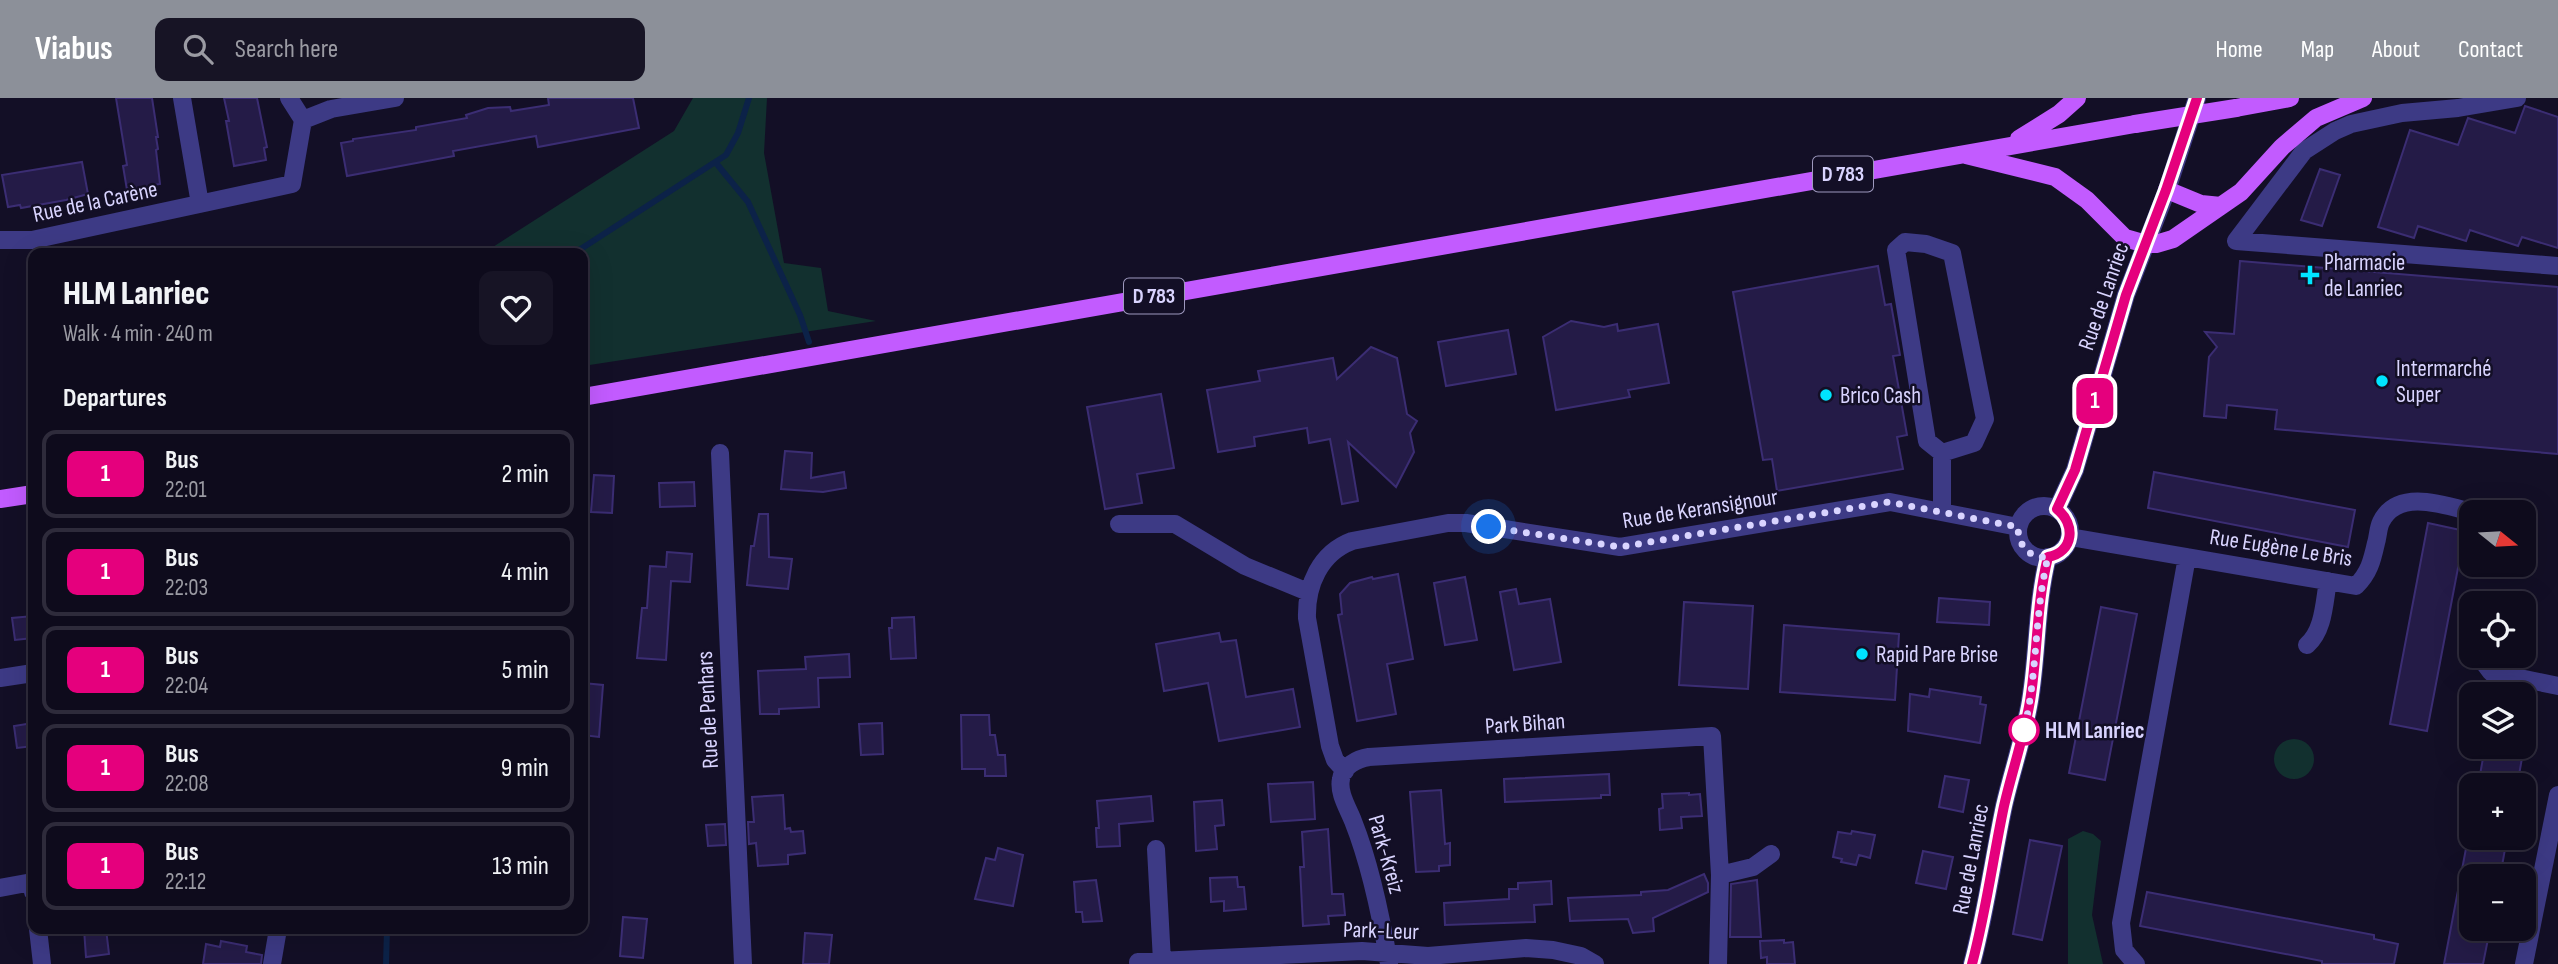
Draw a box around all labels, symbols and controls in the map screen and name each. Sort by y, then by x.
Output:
search box [155,18,645,81]
text: Viabus [35,29,113,69]
icon: search [179,30,217,68]
text: Search here [235,34,338,65]
text: Home [2215,35,2263,64]
text: Map [2301,35,2334,64]
text: About [2372,35,2420,64]
text: Contact [2458,35,2523,64]
road number: D 783 [1813,156,1873,192]
street label: Rue de la Carène [30,175,160,229]
street label: Rue de Lanriec [2072,239,2135,354]
place label: Pharmacie de Lanriec [2324,249,2405,303]
marker: Pharmacie de Lanriec [2302,267,2318,283]
button: heart [479,271,553,345]
text: HLM Lanriec [63,274,209,314]
road number: D 783 [1124,278,1184,314]
text: Walk · 4 min · 240 m [63,320,213,348]
place label: Intermarché Super [2396,355,2491,409]
marker: Intermarché Super [2374,373,2390,389]
line badge: 1 [2072,378,2118,424]
place label: Brico Cash [1840,382,1921,410]
text: Departures [63,383,167,414]
text: 1 [2090,386,2100,415]
marker: Brico Cash [1818,387,1834,403]
text: Bus [165,445,199,476]
text: 1 [101,459,110,488]
text: 2 min [501,459,549,490]
text: 22:01 [165,476,207,504]
street label: Rue de Keransignour [1620,483,1780,535]
north arrow [2459,500,2536,578]
map controls [2459,500,2536,941]
your location [1471,509,1506,544]
street label: Rue Eugène Le Bris [2208,523,2354,573]
text: Bus [165,543,199,574]
text: 1 [101,557,110,586]
text: 4 min [501,557,549,588]
text: 22:03 [165,574,208,602]
button: locate [2459,591,2536,668]
text: Bus [165,641,199,672]
place label: Rapid Pare Brise [1876,641,1998,669]
marker: Rapid Pare Brise [1854,646,1870,662]
street label: Rue de Penhars [691,650,725,769]
text: 1 [101,655,110,684]
text: 5 min [502,655,549,686]
text: 22:04 [165,672,208,700]
button: layers [2459,682,2536,759]
street label: Park Bihan [1484,707,1566,741]
marker: HLM Lanriec [2009,715,2039,745]
place label: HLM Lanriec [2045,717,2145,745]
text: Bus [165,739,199,770]
text: 1 [101,753,110,782]
text: 9 min [501,753,549,784]
text: 22:08 [165,770,209,798]
button: + [2459,773,2536,850]
street label: Rue de Lanriec [1947,801,1995,917]
street label: Park-Kreiz [1362,812,1411,897]
text: Bus [165,837,199,868]
text: 1 [101,851,110,880]
text: 13 min [492,851,549,882]
button: − [2459,864,2536,941]
text: 22:12 [165,868,206,896]
street label: Park-Leur [1343,916,1420,946]

